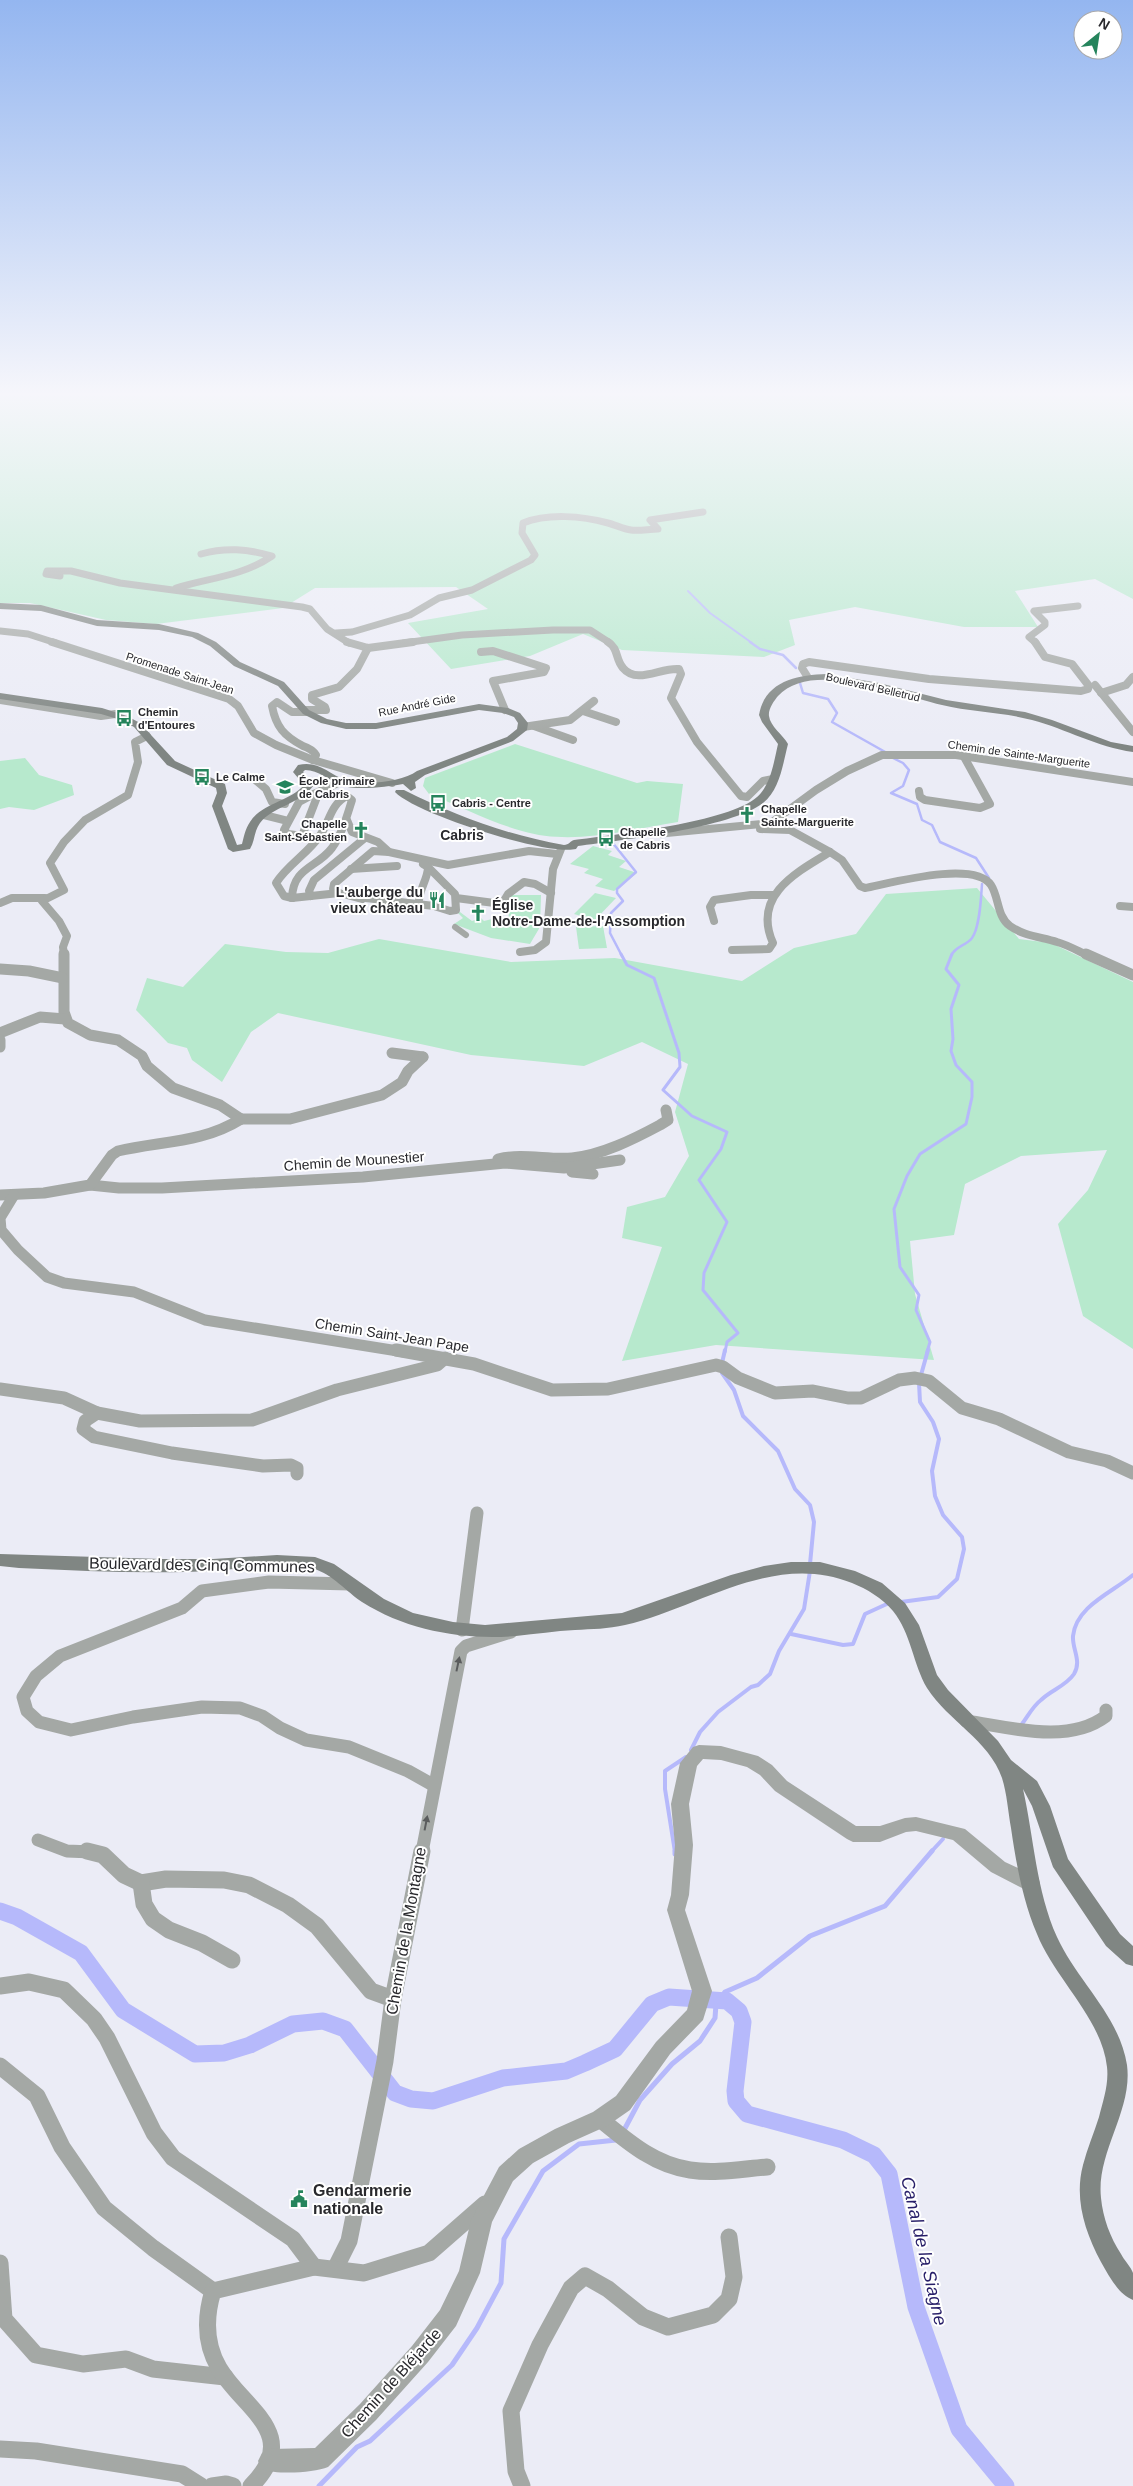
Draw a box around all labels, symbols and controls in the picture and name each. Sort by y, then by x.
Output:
north arrow [1073,10,1123,60]
text: N [1096,14,1113,33]
street label: Promenade Saint-Jean [125,650,235,696]
street label: Boulevard Belletrud [825,670,921,704]
street label: Rue André Gide [377,692,457,718]
place label: Chemin d'Entoures [138,706,195,731]
bus stop icon: Chemin d'Entoures [114,708,134,728]
street label: Chemin de Sainte-Marguerite [947,738,1091,770]
bus stop icon: Le Calme [192,767,212,787]
place label: Le Calme [216,771,265,783]
place label: École primaire de Cabris [299,775,375,800]
school or university icon: École primaire de Cabris [275,777,295,797]
bus stop icon: Cabris - Centre [428,793,448,813]
place label: Cabris - Centre [452,797,531,809]
place label: Chapelle Sainte-Marguerite [761,803,854,828]
church icon: Chapelle Sainte-Marguerite [737,805,757,825]
place label: Chapelle Saint-Sébastien [264,818,347,843]
church icon: Chapelle Saint-Sébastien [351,820,371,840]
place label: Chapelle de Cabris [620,826,670,851]
district label: Cabris [440,827,484,843]
bus stop icon: Chapelle de Cabris [596,828,616,848]
place label: L'auberge du vieux château [330,884,423,916]
restaurant icon: L'auberge du vieux château [427,890,447,910]
place label: Église Notre-Dame-de-l'Assomption [492,897,685,929]
church icon: Église Notre-Dame-de-l'Assomption [468,903,488,923]
street label: Chemin de Mounestier [283,1148,425,1174]
street label: Chemin Saint-Jean Pape [314,1315,470,1355]
street label: Boulevard des Cinq Communes [89,1555,315,1575]
one-way arrow [454,1657,462,1672]
one-way arrow [422,1815,430,1831]
street label: Chemin de la Montagne [383,1846,429,2016]
water label: Canal de la Siagne [897,2175,951,2327]
place label: Gendarmerie nationale [313,2182,412,2217]
public building icon: Gendarmerie nationale [289,2189,309,2209]
street label: Chemin de Bléjarde [338,2325,444,2441]

